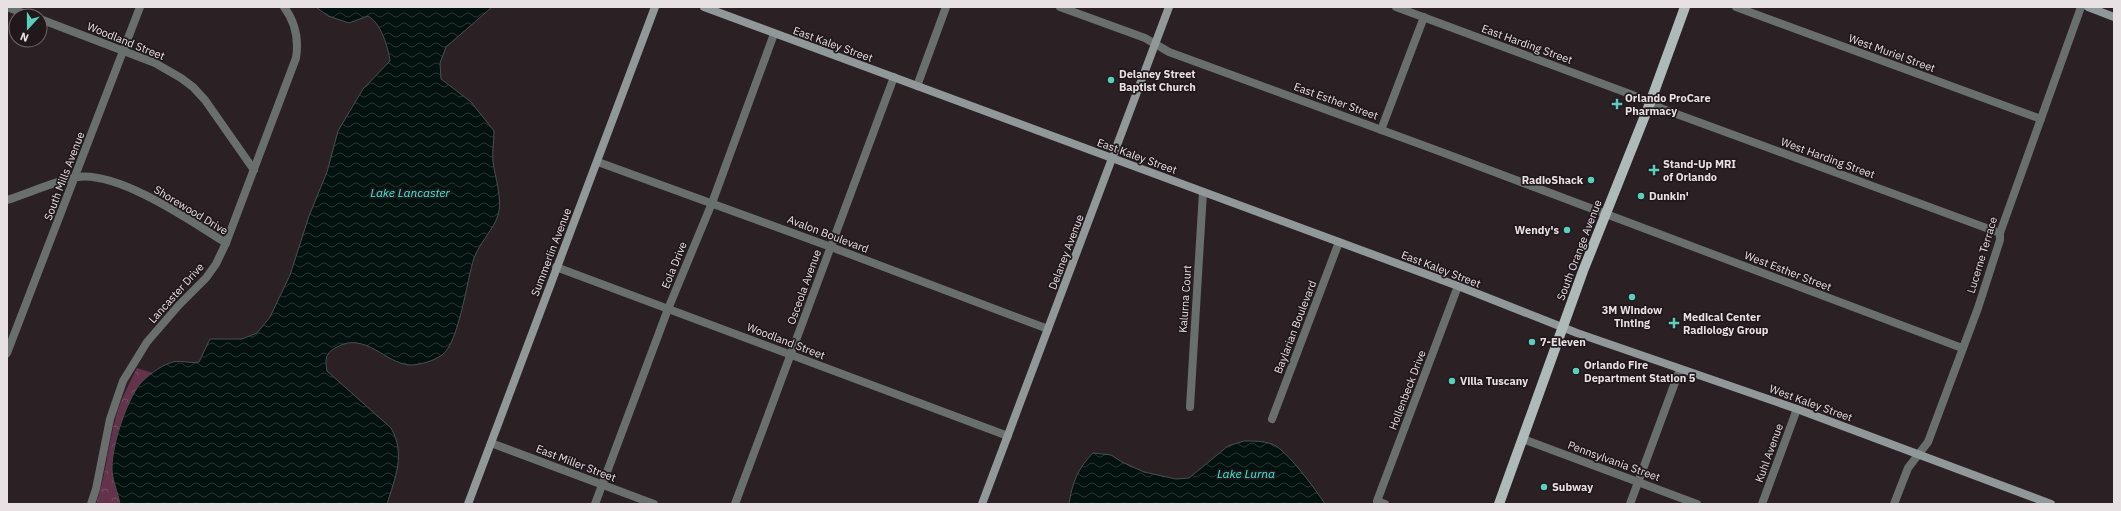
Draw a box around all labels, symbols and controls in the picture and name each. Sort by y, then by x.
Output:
north arrow [8,8,48,48]
street label: Woodland Street [85,19,167,63]
street label: East Harding Street [1480,21,1574,67]
street label: East Kaley Street [791,23,875,65]
text: N [18,29,31,45]
street label: West Muriel Street [1847,31,1937,75]
place label: Delaney Street Baptist Church [1119,67,1196,94]
marker: Delaney Street Baptist Church [1106,75,1116,85]
street label: East Esther Street [1292,79,1380,123]
place label: Orlando ProCare Pharmacy [1625,91,1711,118]
marker: Orlando ProCare Pharmacy [1612,99,1622,109]
street label: South Mills Avenue [41,130,87,222]
street label: West Harding Street [1779,134,1877,182]
street label: East Kaley Street [1095,135,1179,177]
place label: Stand-Up MRI of Orlando [1663,157,1736,184]
marker: Stand-Up MRI of Orlando [1648,164,1660,176]
place label: RadioShack [1522,173,1584,187]
marker: RadioShack [1586,175,1596,185]
street label: Shorewood Drive [151,182,231,238]
water label: Lake Lancaster [370,185,450,200]
place label: Dunkin' [1649,189,1689,203]
marker: Dunkin' [1636,191,1646,201]
street label: South Orange Avenue [1553,198,1605,302]
street label: Summerlin Avenue [528,206,574,298]
street label: Avalon Boulevard [785,212,871,256]
street label: Delaney Avenue [1045,212,1087,292]
street label: Lucerne Terrace [1964,215,2000,295]
place label: Wendy's [1515,223,1559,237]
marker: Wendy's [1562,225,1572,235]
street label: Eola Drive [658,239,690,291]
street label: Osceola Avenue [784,247,824,327]
street label: East Kaley Street [1399,247,1483,291]
street label: West Esther Street [1743,248,1834,294]
street label: Lancaster Drive [145,260,207,326]
street label: Kalurna Court [1176,265,1194,333]
street label: Baylarian Boulevard [1271,278,1319,376]
marker: 3M Window Tinting [1627,292,1637,302]
place label: 3M Window Tinting [1602,303,1663,330]
place label: Medical Center Radiology Group [1683,310,1769,337]
marker: Medical Center Radiology Group [1668,317,1680,329]
street label: Woodland Street [745,320,827,362]
place label: 7-Eleven [1540,335,1586,349]
marker: 7-Eleven [1527,337,1537,347]
street label: Hollenbeck Drive [1385,348,1429,432]
place label: Orlando Fire Department Station 5 [1584,358,1696,385]
marker: Orlando Fire Department Station 5 [1571,366,1581,376]
place label: Villa Tuscany [1460,374,1528,388]
marker: Villa Tuscany [1447,376,1457,386]
street label: West Kaley Street [1768,381,1855,425]
street label: Kuhl Avenue [1752,422,1786,484]
street label: Pennsylvania Street [1566,438,1662,484]
street label: East Miller Street [534,441,618,485]
water label: Lake Lurna [1217,466,1275,481]
place label: Subway [1552,480,1593,494]
marker: Subway [1539,482,1549,492]

